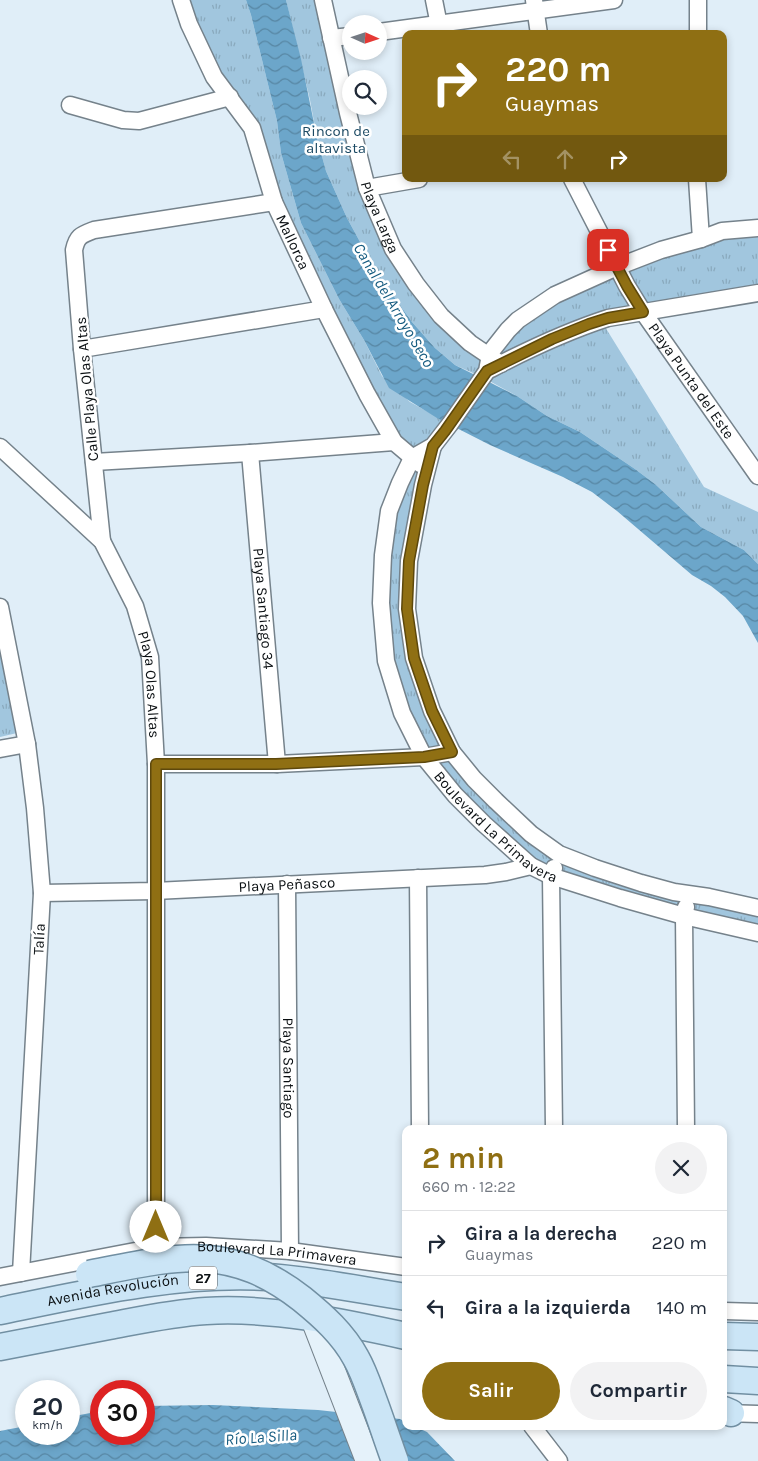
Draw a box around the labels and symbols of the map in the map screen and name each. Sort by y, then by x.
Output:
north arrow [342,15,388,60]
park label: Rincon de altavista [302,122,370,157]
street label: Playa Larga [357,179,403,256]
street label: Mallorca [272,212,313,273]
pin [587,229,629,271]
water label: Canal del Arroyo Seco [349,240,439,371]
street label: Calle Playa Olas Altas [72,316,102,462]
street label: Playa Punta del Este [644,319,738,442]
street label: Playa Santiago 34 [249,547,278,671]
street label: Playa Olas Altas [134,629,164,739]
street label: Boulevard La Primavera [430,767,559,886]
street label: Playa Peñasco [238,873,336,896]
street label: Talía [29,923,49,955]
street label: Playa Santiago [279,1017,298,1119]
position arrow [129,1200,181,1252]
street label: Boulevard La Primavera [197,1237,358,1269]
road number: 27 [189,1266,217,1290]
street label: Avenida Revolución [45,1271,180,1310]
speed limit sign: 30 [90,1380,155,1445]
water label: Río La Silla [225,1425,297,1449]

